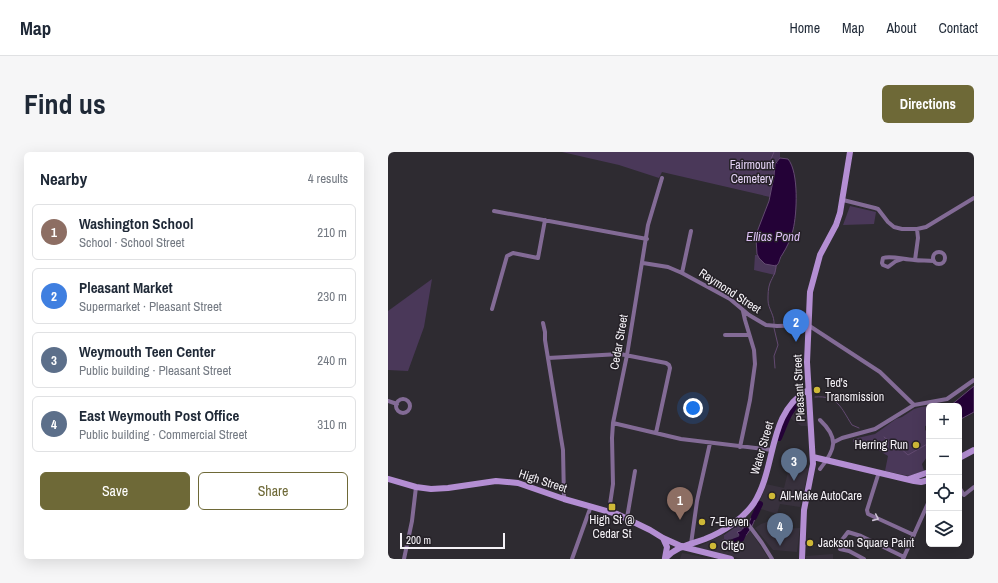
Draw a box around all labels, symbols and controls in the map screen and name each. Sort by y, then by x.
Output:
text: Map [20,15,51,41]
text: Home [789,19,820,37]
text: Map [842,19,864,37]
text: About [886,19,916,37]
text: Contact [938,19,978,37]
text: Find us [24,85,106,123]
button: Directions [882,85,974,123]
park label: Fairmount Cemetery [730,157,774,187]
text: Nearby [40,167,87,190]
text: 4 results [308,170,348,187]
text: Washington School [79,213,193,234]
text: 1 [51,224,57,241]
text: 210 m [317,224,347,241]
water label: Ellias Pond [746,228,800,245]
text: School · School Street [79,234,184,251]
street label: Raymond Street [696,265,764,317]
text: Pleasant Market [79,277,173,298]
text: 2 [51,288,57,305]
text: 230 m [317,288,347,305]
text: Supermarket · Pleasant Street [79,298,222,315]
pin: 2 [783,309,809,342]
street label: Cedar Street [606,313,632,371]
text: Weymouth Teen Center [79,341,215,362]
text: 3 [51,352,57,369]
text: 240 m [317,352,347,369]
street label: Pleasant Street [789,354,809,422]
text: Public building · Pleasant Street [79,362,231,379]
place label: Ted's Transmission [825,375,884,405]
marker: Ted's Transmission [812,385,822,395]
your location [683,398,703,418]
map controls [926,403,962,547]
button: + [926,403,962,439]
text: East Weymouth Post Office [79,405,239,426]
text: 4 [51,416,57,433]
text: 310 m [317,416,347,433]
street label: Water Street [747,419,777,477]
text: Public building · Commercial Street [79,426,247,443]
place label: Herring Run [854,437,908,453]
button: − [926,439,962,475]
marker: Herring Run [911,440,921,450]
pin: 3 [781,448,807,481]
street label: High Street [517,466,569,496]
button: Save [40,472,190,510]
button: Share [198,472,348,510]
button: locate [926,475,962,511]
pin: 1 [667,487,693,520]
place label: All-Make AutoCare [779,488,862,504]
marker: All-Make AutoCare [767,491,777,501]
marker: High St @ Cedar St [607,502,617,512]
button: layers [926,511,962,547]
place label: High St @ Cedar St [589,512,635,542]
pin: 4 [767,513,793,546]
place label: 7-Eleven [710,514,749,530]
one-way arrow [873,514,880,522]
marker: 7-Eleven [697,517,707,527]
scale bar [400,531,505,550]
text: 200 m [406,533,431,547]
place label: Jackson Square Paint [818,535,915,551]
place label: Citgo [721,538,745,554]
marker: Jackson Square Paint [805,538,815,548]
marker: Citgo [708,541,718,551]

